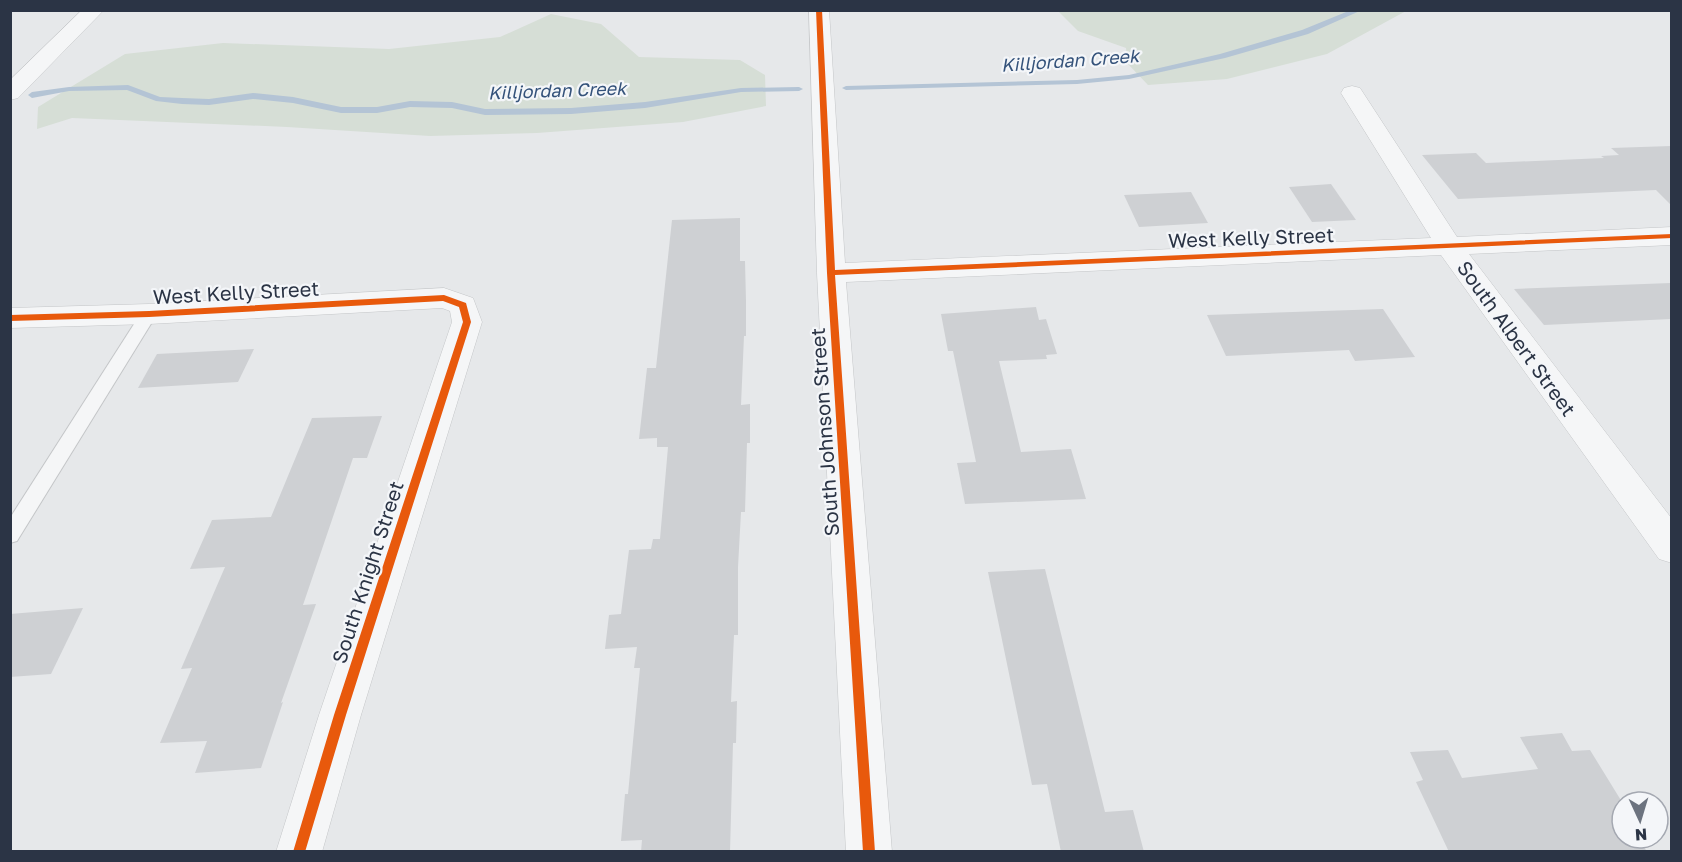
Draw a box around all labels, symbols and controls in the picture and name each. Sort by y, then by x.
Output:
water label: Killjordan Creek [1000,44,1142,76]
water label: Killjordan Creek [488,77,628,103]
street label: West Kelly Street [1167,222,1335,252]
street label: South Albert Street [1453,256,1581,420]
street label: West Kelly Street [152,276,320,308]
street label: South Johnson Street [805,327,843,537]
street label: South Knight Street [326,478,408,666]
north arrow [1610,790,1670,850]
text: N [1634,825,1648,845]

